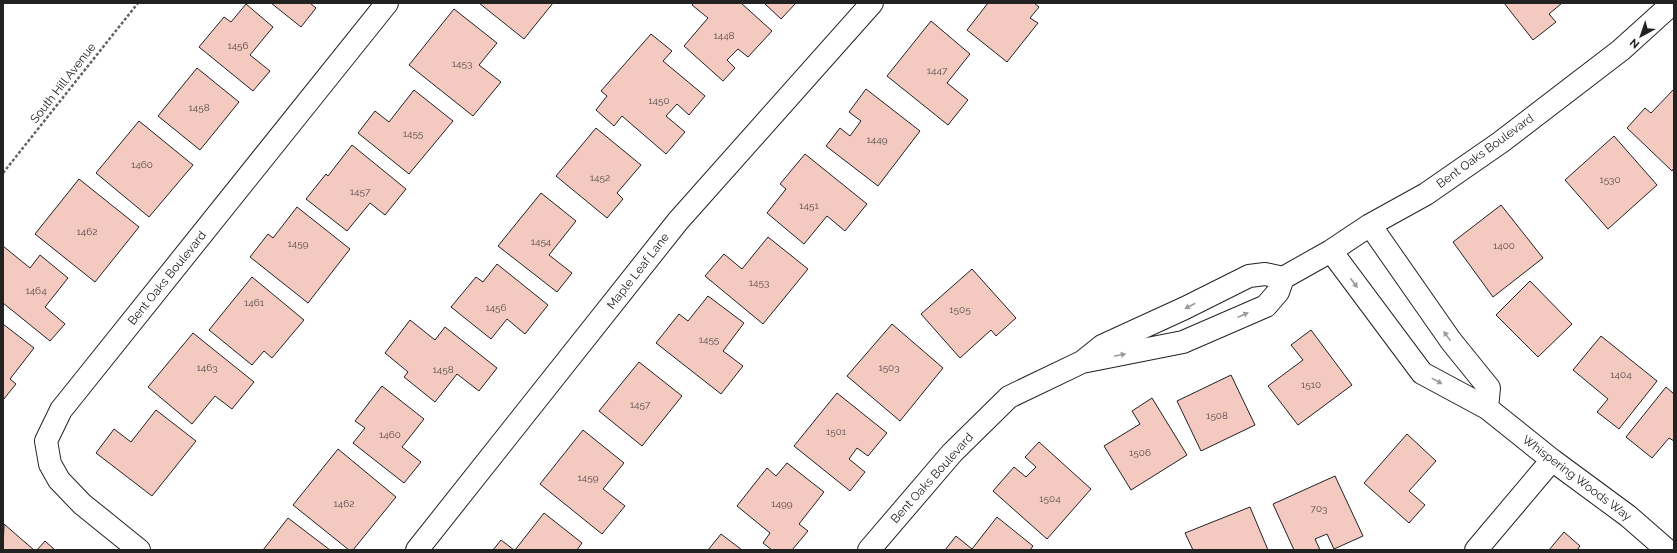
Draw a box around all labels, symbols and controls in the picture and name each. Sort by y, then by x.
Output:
north arrow [1621,16,1661,56]
house number: 1448 [713,30,735,41]
text: N [1627,36,1642,51]
street label: South Hill Avenue [27,40,99,126]
house number: 1456 [227,40,249,51]
house number: 1453 [452,58,472,69]
house number: 1447 [927,65,948,76]
house number: 1450 [648,95,670,106]
house number: 1458 [188,102,210,113]
street label: Bent Oaks Boulevard [1434,111,1536,191]
house number: 1455 [403,128,424,139]
house number: 1449 [866,134,888,145]
house number: 1460 [131,159,153,170]
house number: 1452 [590,172,610,183]
house number: 1530 [1599,174,1621,185]
house number: 1457 [350,186,371,197]
house number: 1451 [799,200,819,211]
house number: 1462 [77,226,97,237]
street label: Bent Oaks Boulevard [125,228,209,328]
street label: Maple Leaf Lane [604,230,672,312]
house number: 1454 [531,236,552,247]
house number: 1459 [287,238,309,249]
house number: 1400 [1493,240,1515,251]
house number: 1453 [749,277,769,288]
one-way arrow [1350,277,1358,288]
house number: 1464 [25,285,47,296]
house number: 1461 [244,297,265,308]
house number: 1456 [485,302,507,313]
one-way arrow [1184,303,1196,309]
house number: 1505 [949,304,971,315]
one-way arrow [1238,312,1250,318]
one-way arrow [1443,331,1451,341]
house number: 1455 [699,334,720,345]
one-way arrow [1114,351,1126,357]
house number: 1463 [196,362,218,373]
house number: 1503 [878,362,900,373]
house number: 1458 [432,364,454,375]
house number: 1404 [1610,369,1632,380]
one-way arrow [1431,377,1443,384]
house number: 1510 [1301,379,1321,390]
house number: 1457 [630,399,651,410]
house number: 1508 [1206,410,1228,421]
house number: 1501 [826,426,847,437]
house number: 1460 [379,429,401,440]
street label: Bent Oaks Boulevard [888,430,976,526]
street label: Whispering Woods Way [1520,432,1635,524]
house number: 1506 [1129,447,1151,458]
house number: 1459 [577,472,599,483]
house number: 1504 [1039,493,1061,504]
house number: 1462 [334,498,354,509]
house number: 1499 [771,498,793,509]
house number: 703 [1311,503,1327,514]

